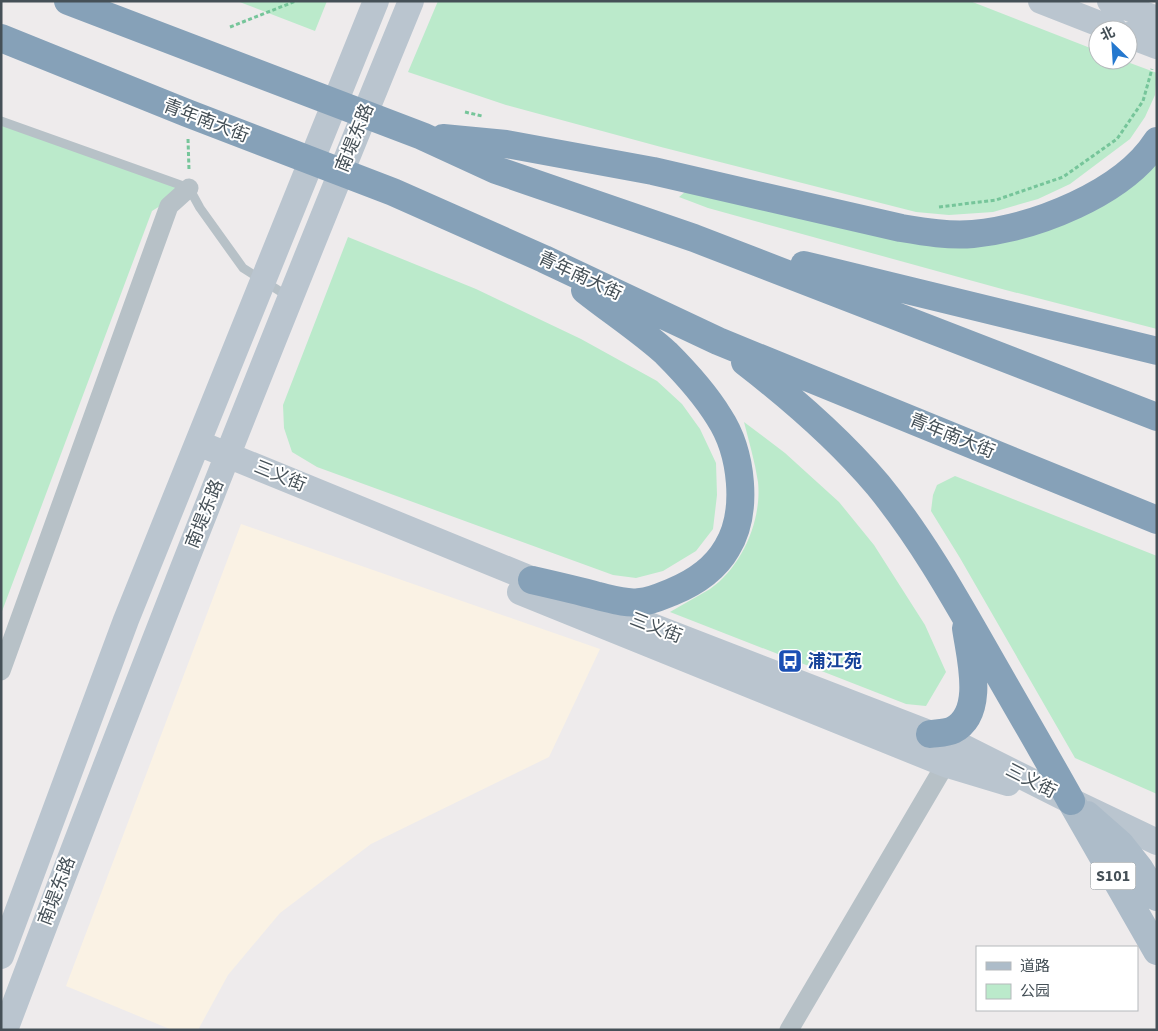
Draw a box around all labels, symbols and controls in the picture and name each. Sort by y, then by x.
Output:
north arrow [1088,20,1138,70]
text: 北 [1097,22,1118,46]
street label: 青年南大街 [160,93,252,149]
street label: 南堤东路 [330,100,380,176]
street label: 青年南大街 [534,246,626,306]
street label: 青年南大街 [906,408,998,464]
street label: 三义街 [250,454,310,498]
street label: 南堤东路 [180,476,230,552]
street label: 三义街 [626,607,686,649]
bus stop icon: 浦江苑 [777,648,803,674]
place label: 浦江苑 [808,649,862,674]
street label: 三义街 [1001,758,1061,804]
street label: 南堤东路 [32,853,82,929]
road number: S101 [1090,862,1136,889]
legend [976,946,1138,1011]
text: 道路 [1020,956,1050,977]
text: 公园 [1020,981,1050,1002]

